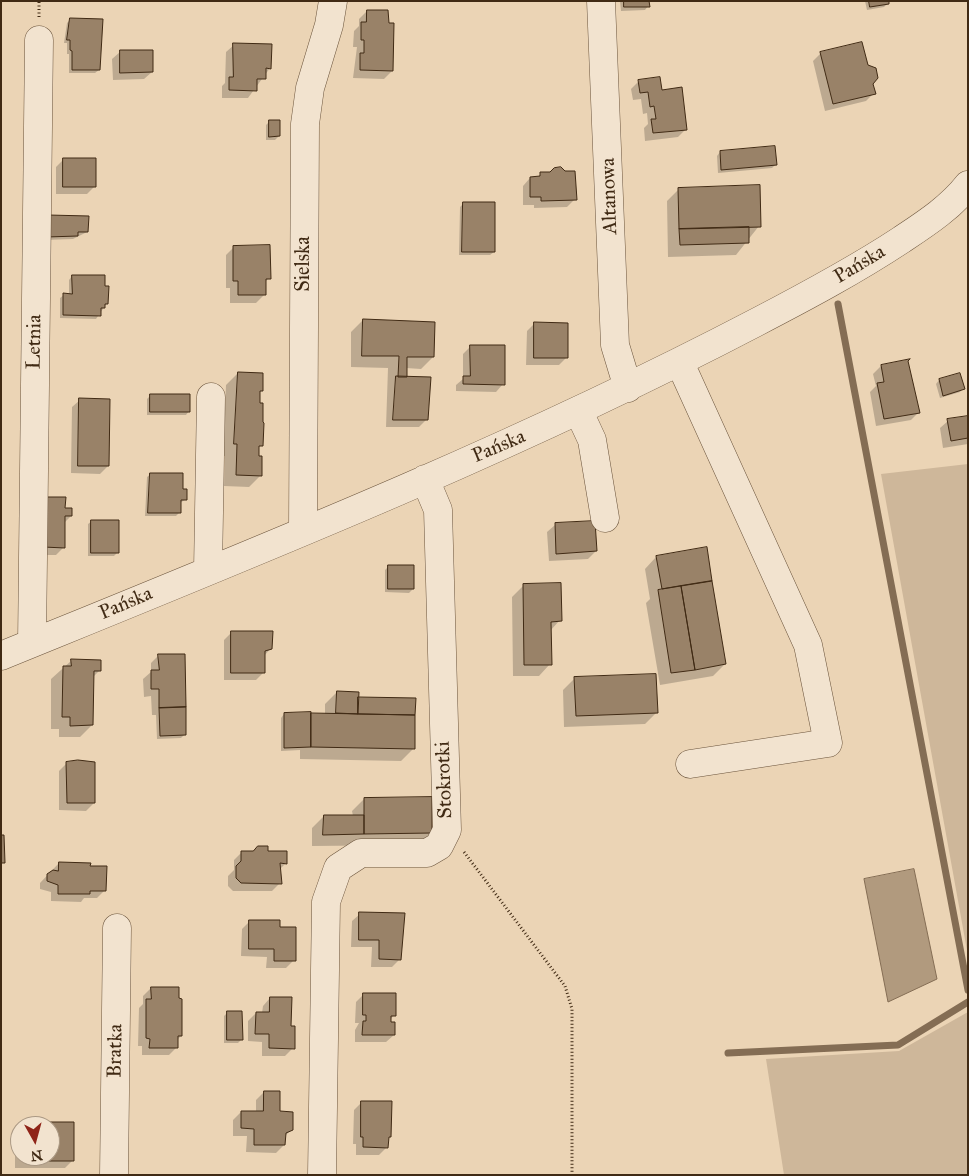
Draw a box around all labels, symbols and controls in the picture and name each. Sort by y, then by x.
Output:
street label: Altanowa [597,157,623,235]
street label: Sielska [292,236,316,292]
street label: Pańska [830,240,890,290]
street label: Letnia [23,314,47,370]
street label: Pańska [469,425,529,469]
street label: Pańska [96,582,156,626]
street label: Stokrotki [432,741,458,819]
street label: Bratka [104,1024,128,1078]
north arrow [10,1116,60,1166]
text: N [30,1146,44,1165]

